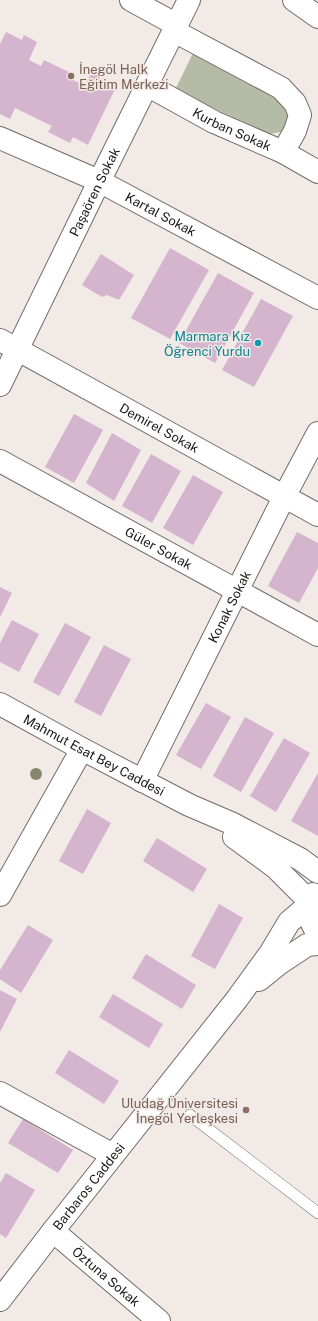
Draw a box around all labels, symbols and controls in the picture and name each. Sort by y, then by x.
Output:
place label: İnegöl Halk Eğitim Merkezi [79,62,169,92]
marker: İnegöl Halk Eğitim Merkezi [66,71,76,81]
street label: Kurban Sokak [190,104,274,153]
street label: Paşaören Sokak [66,145,122,239]
street label: Kartal Sokak [123,189,199,239]
place label: Marmara Kız Öğrenci Yurdu [164,329,250,359]
marker: Marmara Kız Öğrenci Yurdu [253,338,263,348]
street label: Demirel Sokak [117,400,202,456]
street label: Güler Sokak [123,524,195,572]
street label: Konak Sokak [205,568,254,645]
street label: Mahmut Esat Bey Caddesi [21,711,167,798]
place label: Uludağ Üniversitesi İnegöl Yerleşkesi [121,1096,238,1126]
marker: Uludağ Üniversitesi İnegöl Yerleşkesi [241,1105,251,1115]
street label: Barbaros Caddesi [49,1140,127,1233]
street label: Öztuna Sokak [69,1243,143,1309]

